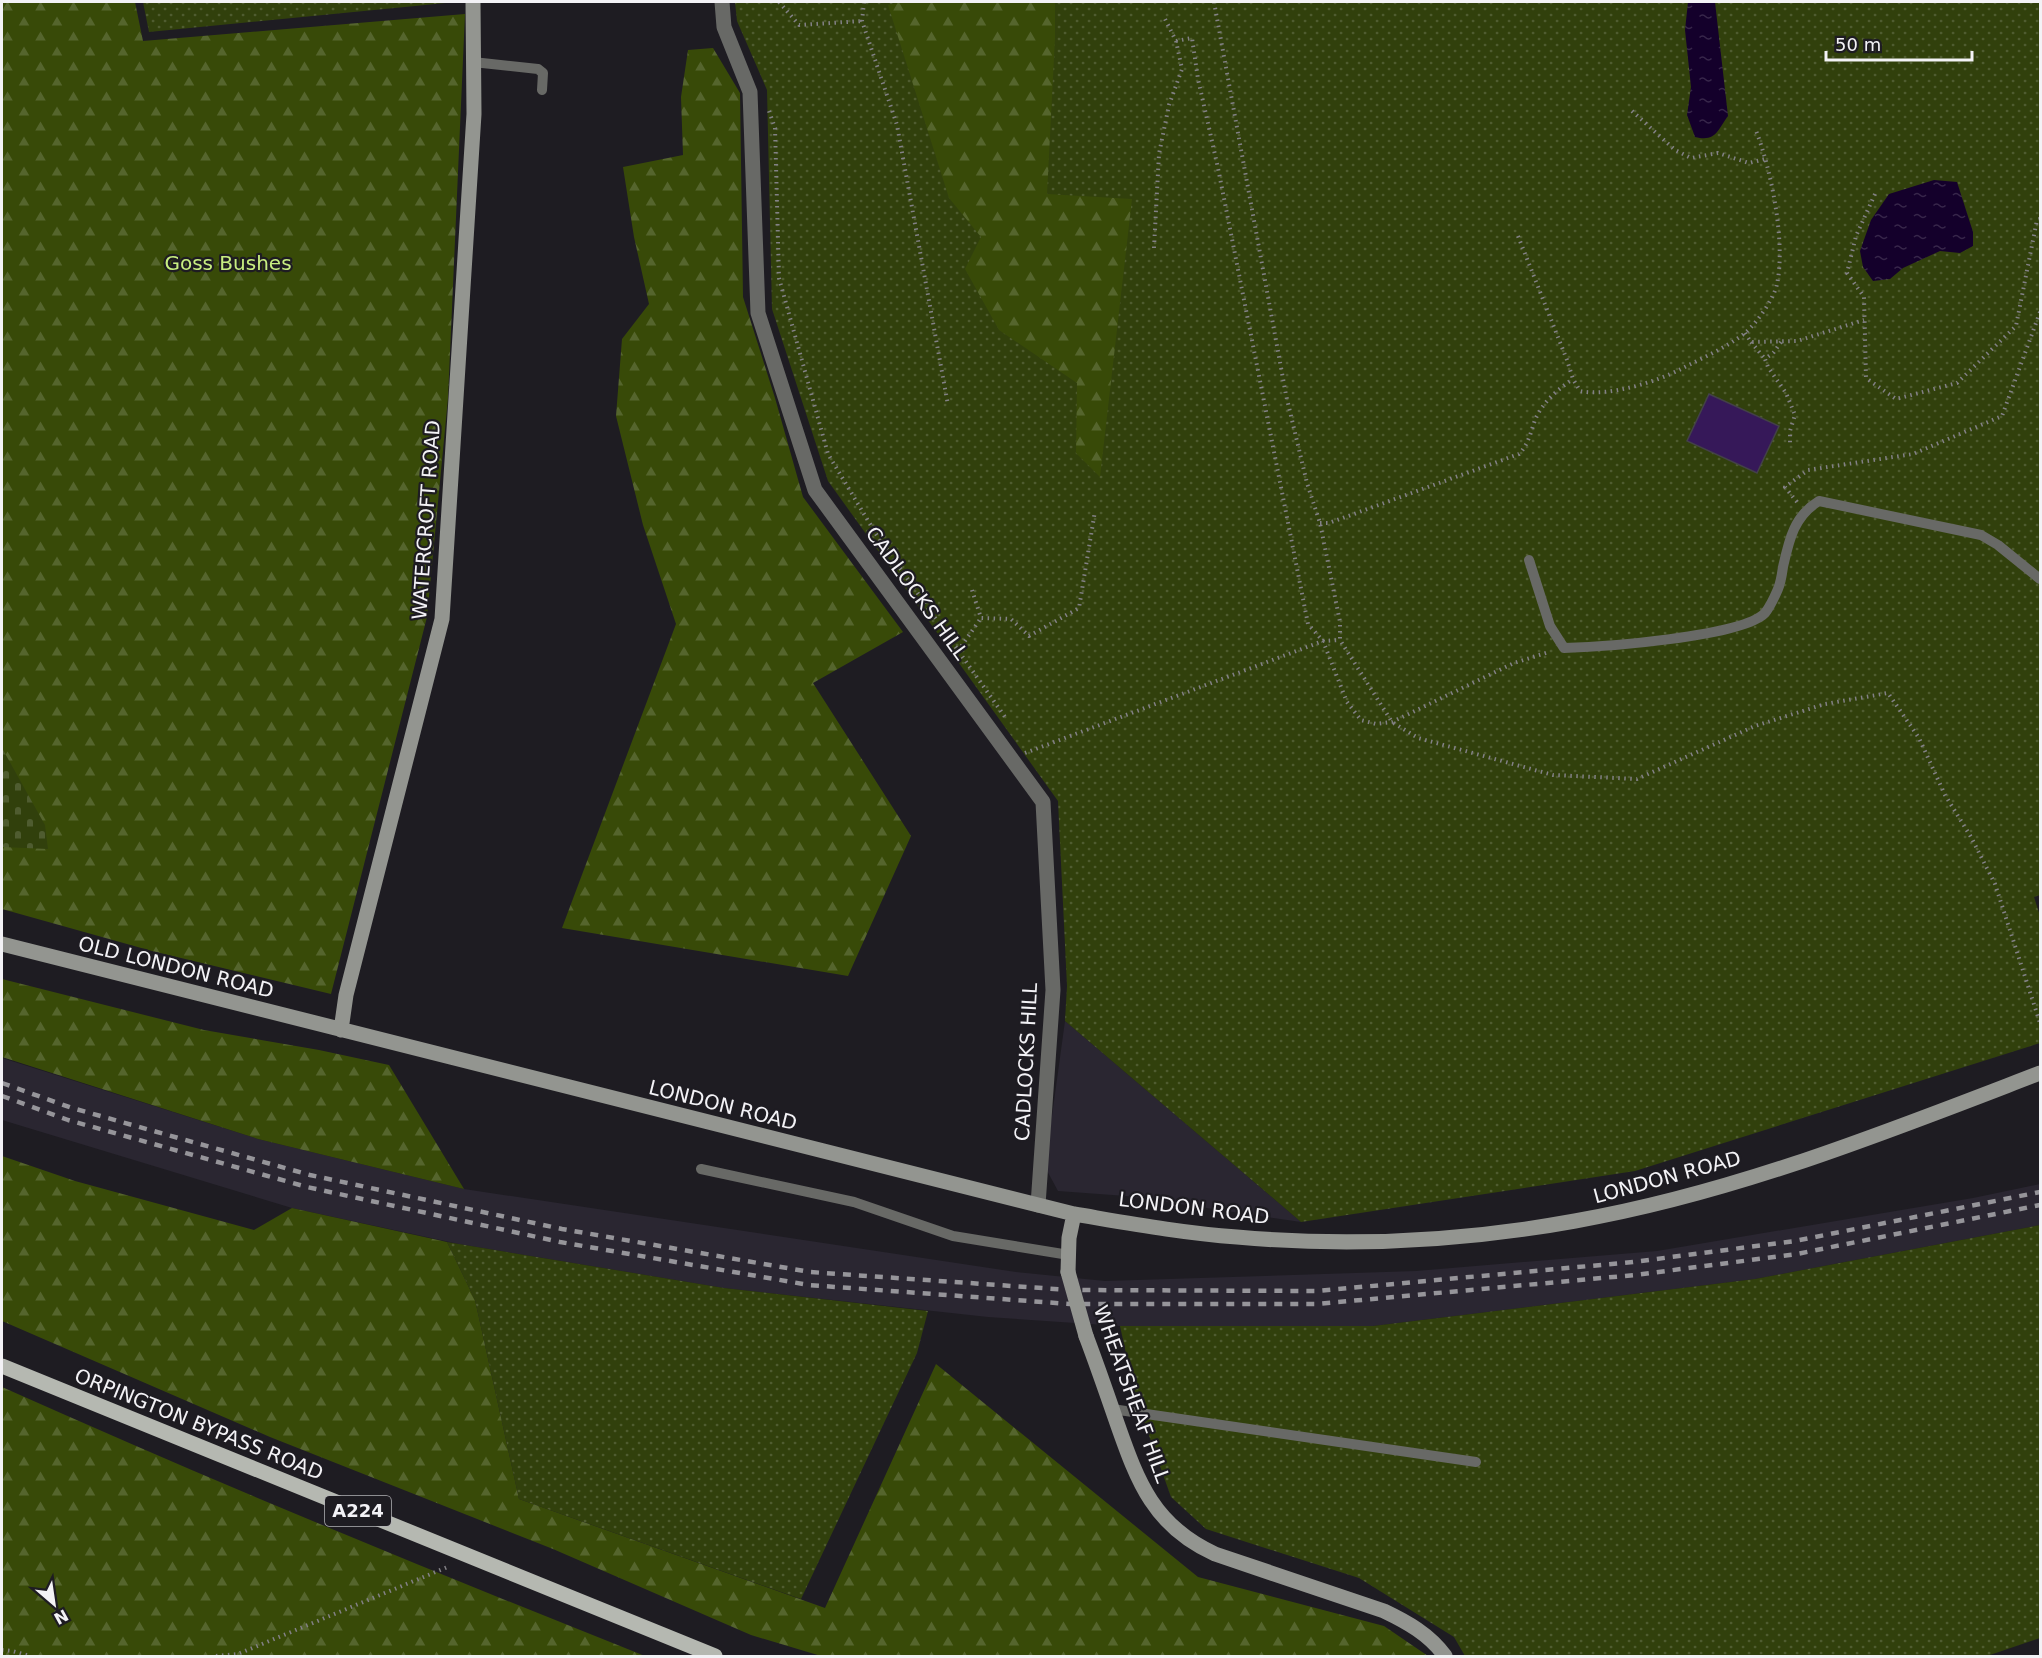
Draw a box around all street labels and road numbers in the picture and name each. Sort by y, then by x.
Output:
street label: WATERCROFT ROAD [407,419,445,621]
street label: CADLOCKS HILL [861,522,974,665]
street label: OLD LONDON ROAD [76,931,276,1003]
street label: CADLOCKS HILL [1010,981,1042,1142]
street label: LONDON ROAD [646,1075,800,1135]
street label: LONDON ROAD [1590,1146,1744,1208]
street label: LONDON ROAD [1117,1187,1271,1229]
street label: WHEATSHEAF HILL [1089,1302,1176,1487]
street label: ORPINGTON BYPASS ROAD [71,1363,327,1485]
road number: A224 [325,1496,391,1526]

